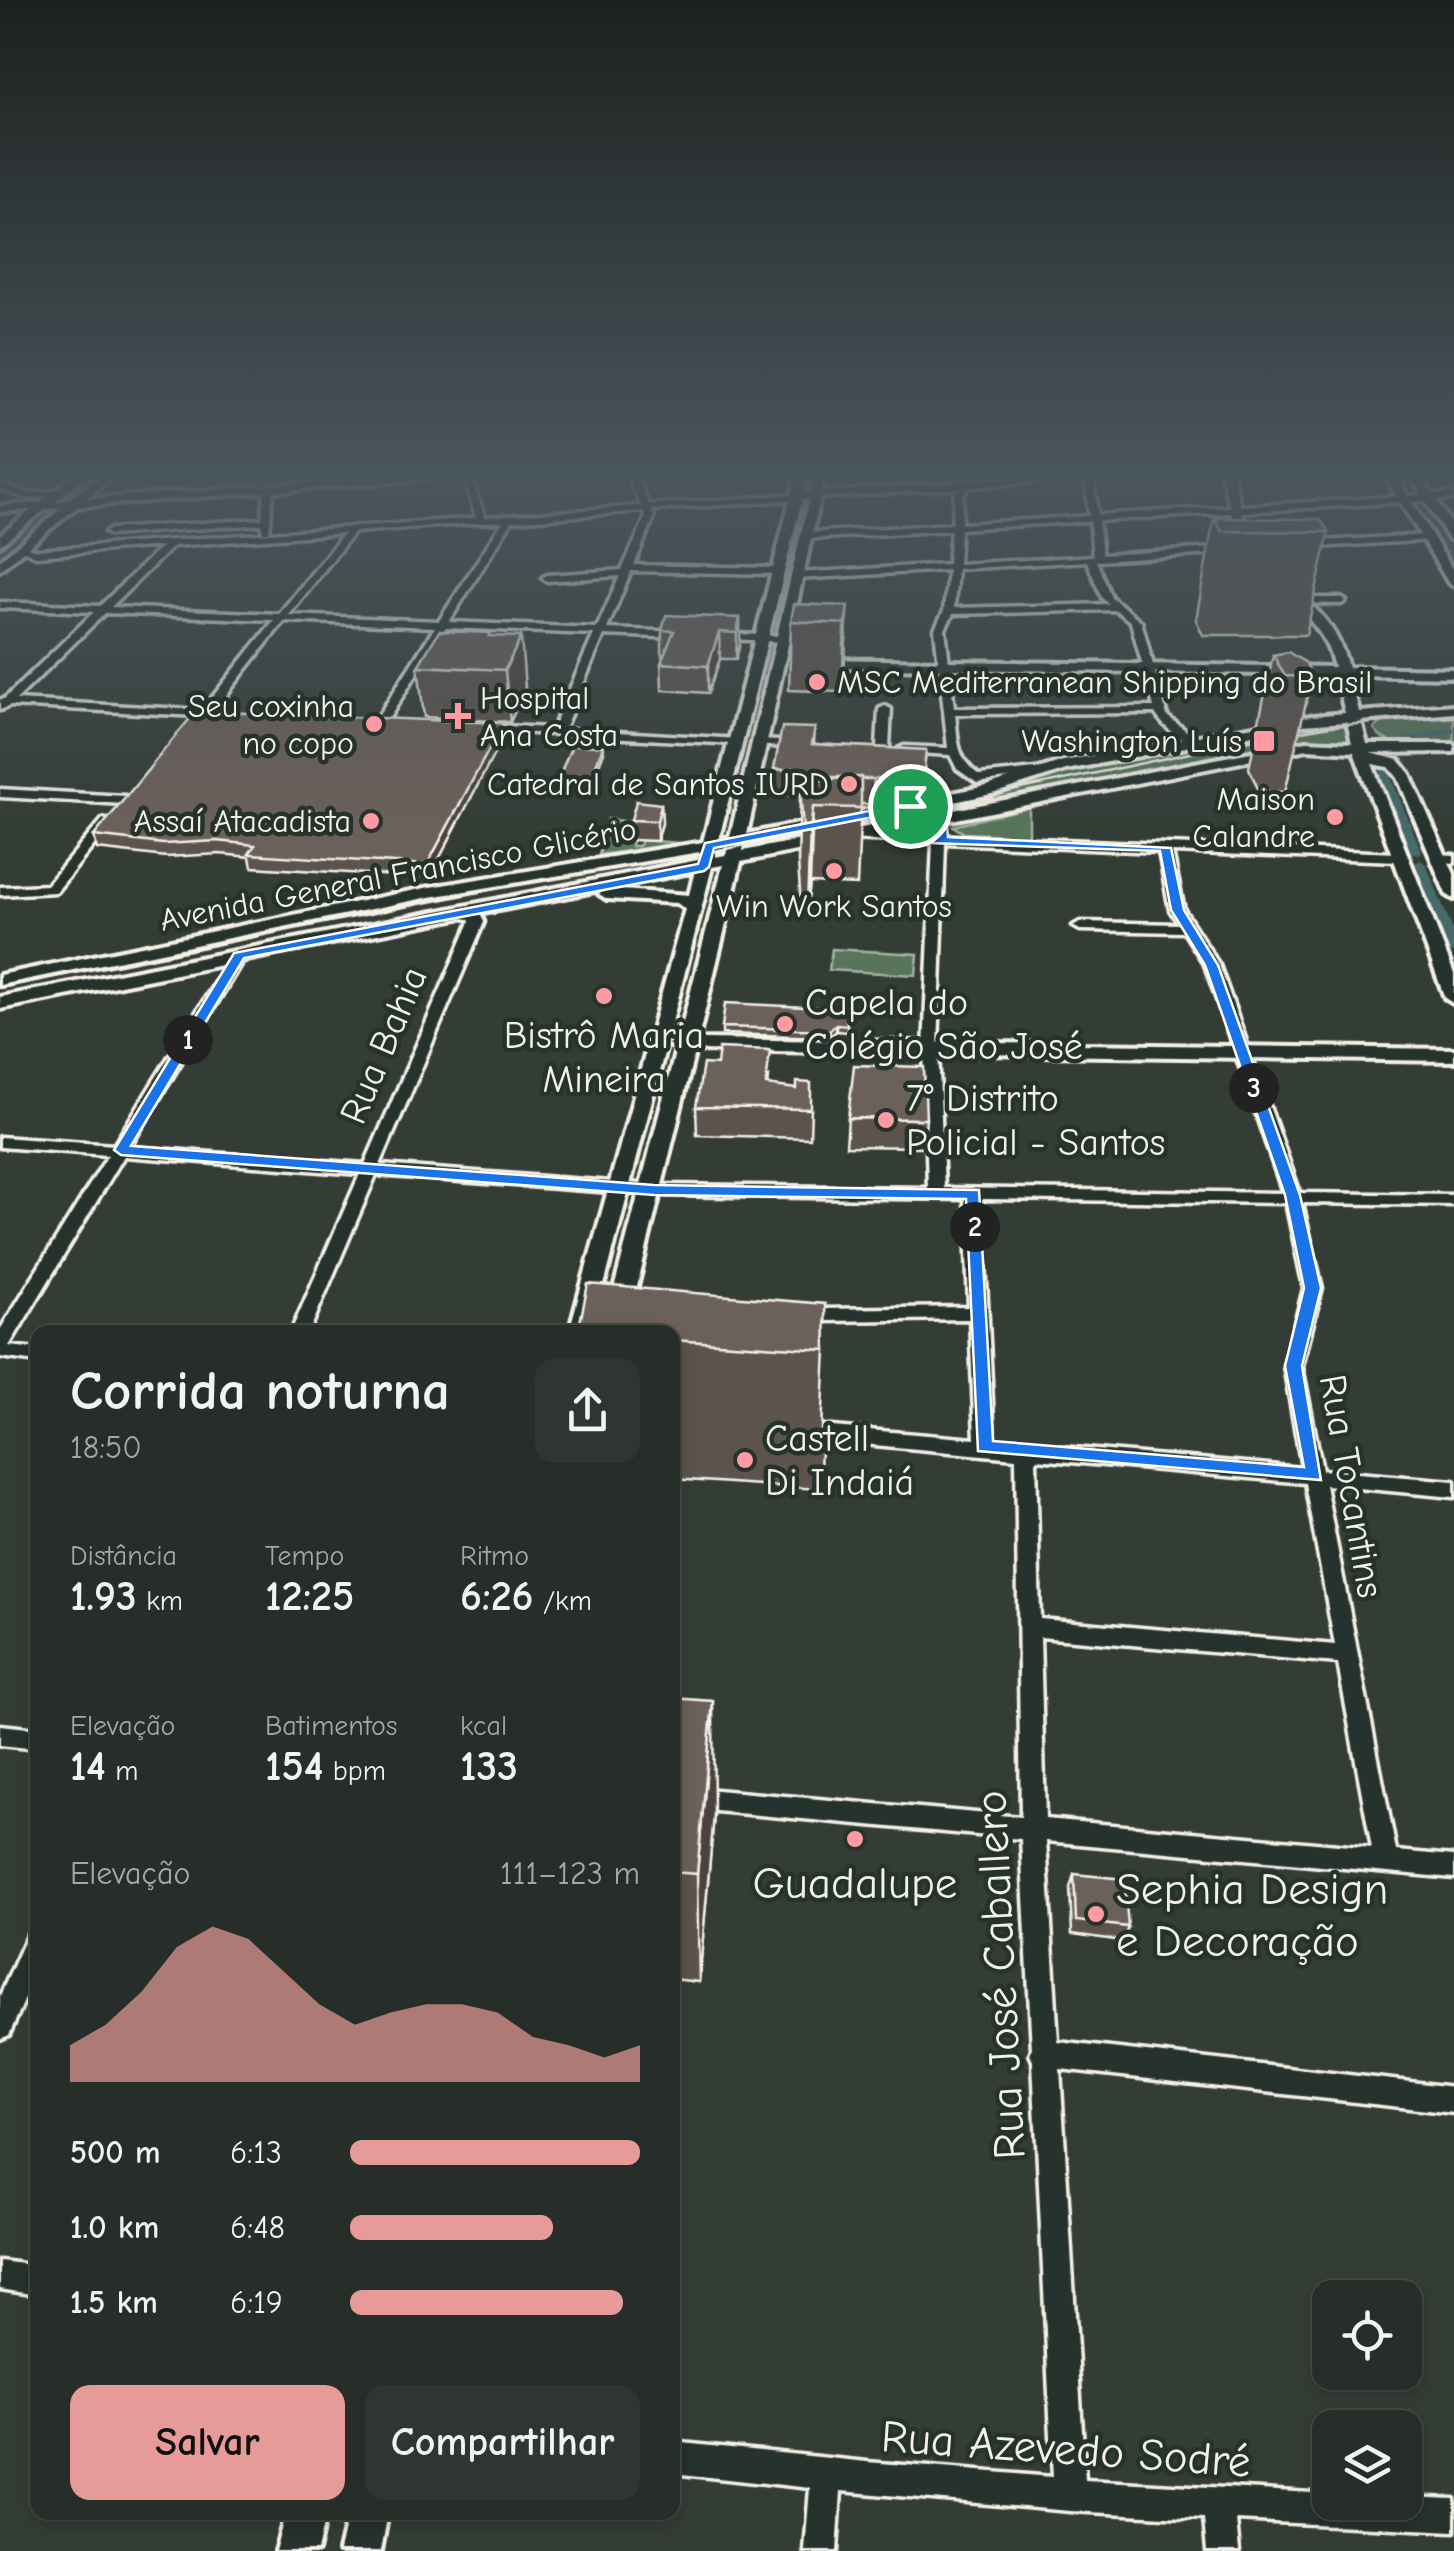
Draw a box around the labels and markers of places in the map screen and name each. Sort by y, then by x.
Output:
place label: MSC Mediterranean Shipping do Brasil [837,664,1372,701]
marker: MSC Mediterranean Shipping do Brasil [806,671,828,693]
place label: Hospital Ana Costa [480,680,618,754]
place label: Seu coxinha no copo [188,688,354,762]
marker: Hospital Ana Costa [445,703,471,729]
marker: Seu coxinha no copo [363,713,385,735]
place label: Washington Luís [1021,723,1242,760]
marker: Washington Luís [1251,728,1277,754]
pin [868,764,953,849]
place label: Catedral de Santos IURD [487,766,829,803]
marker: Catedral de Santos IURD [838,773,860,795]
place label: Maison Calandre [1193,781,1315,855]
place label: Assaí Atacadista [134,803,351,840]
marker: Maison Calandre [1324,806,1346,828]
marker: Assaí Atacadista [360,810,382,832]
marker: Win Work Santos [823,860,845,882]
place label: Win Work Santos [716,888,952,925]
place label: Capela do Colégio São José [805,981,1083,1069]
marker: Bistrô Maria Mineira [593,985,615,1007]
marker: Capela do Colégio São José [774,1013,796,1035]
place label: Bistrô Maria Mineira [504,1014,704,1102]
pin: 1 [163,1015,213,1065]
pin: 3 [1229,1063,1279,1113]
place label: 7° Distrito Policial - Santos [906,1077,1165,1165]
marker: 7° Distrito Policial - Santos [875,1109,897,1131]
pin: 2 [950,1202,1000,1252]
place label: Castell Di Indaiá [765,1417,914,1505]
marker: Castell Di Indaiá [734,1449,756,1471]
marker: Guadalupe [844,1828,866,1850]
place label: Guadalupe [753,1857,957,1909]
place label: Sephia Design e Decoração [1116,1863,1388,1967]
marker: Sephia Design e Decoração [1085,1903,1107,1925]

